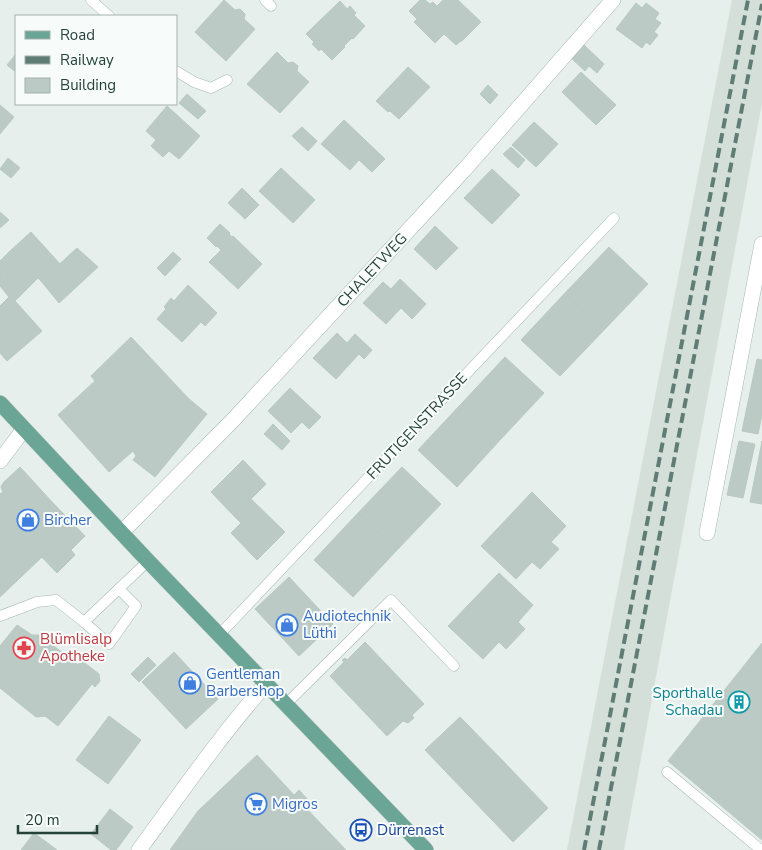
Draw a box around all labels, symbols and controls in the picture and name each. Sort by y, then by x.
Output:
legend [15,15,178,105]
text: Road [60,25,95,45]
text: Railway [60,50,114,70]
text: Building [60,75,116,95]
street label: CHALETWEG [332,229,412,311]
street label: FRUTIGENSTRASSE [362,368,472,484]
shop icon: Bircher [16,508,40,532]
place label: Bircher [44,510,92,530]
place label: Audiotechnik Lüthi [303,606,391,643]
shop icon: Audiotechnik Lüthi [275,613,299,637]
place label: Blümlisalp Apotheke [40,629,112,666]
pharmacy icon: Blümlisalp Apotheke [12,636,36,660]
place label: Gentleman Barbershop [206,664,285,701]
shop icon: Gentleman Barbershop [178,671,202,695]
place label: Sporthalle Schadau [652,683,723,720]
building icon: Sporthalle Schadau [727,690,751,714]
supermarket icon: Migros [244,792,268,816]
place label: Migros [272,794,318,814]
scale bar [18,802,96,834]
text: 20 m [25,810,60,830]
bus stop icon: Dürrenast [349,818,373,842]
place label: Dürrenast [377,820,445,840]

